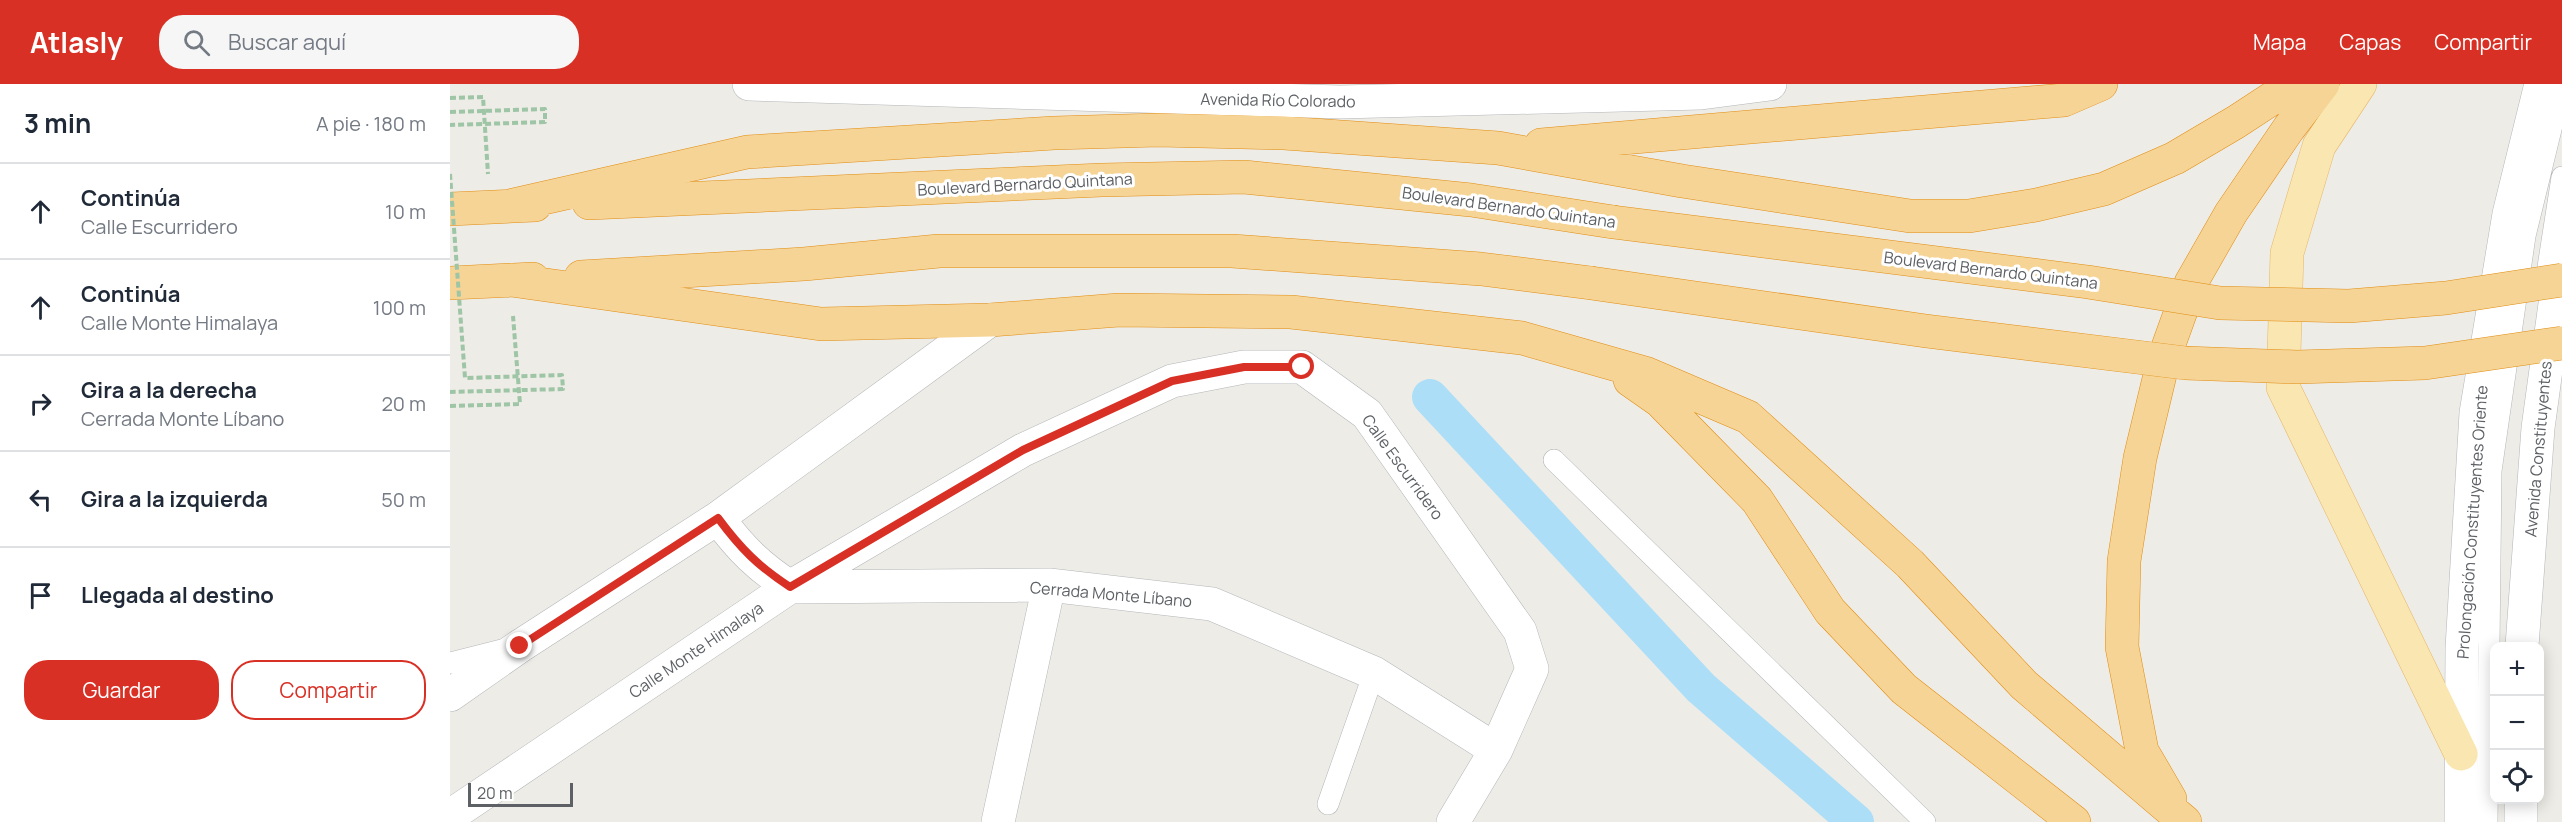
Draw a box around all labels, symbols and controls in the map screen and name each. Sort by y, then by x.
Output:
search box [159,15,579,69]
text: Atlasly [30,23,123,61]
icon: search [180,26,213,59]
text: Buscar aquí [228,27,346,57]
text: Mapa [2253,28,2306,56]
text: Capas [2339,28,2401,56]
text: Compartir [2434,28,2532,56]
street label: Avenida Río Colorado [1200,88,1356,112]
text: 3 min [24,105,91,141]
text: A pie · 180 m [316,110,426,137]
street label: Boulevard Bernardo Quintana [917,167,1133,201]
street label: Boulevard Bernardo Quintana [1401,181,1617,233]
text: Continúa [81,183,181,213]
icon: ahead [24,195,57,228]
text: 10 m [385,198,426,225]
text: Calle Escurridero [81,213,238,240]
street label: Boulevard Bernardo Quintana [1883,246,2099,294]
text: Continúa [81,279,181,309]
icon: ahead [24,291,57,324]
text: 100 m [373,294,426,321]
text: Calle Monte Himalaya [81,309,278,336]
route start [1288,353,1314,379]
street label: Avenida Constituyentes [2519,360,2557,538]
text: Gira a la derecha [81,375,257,405]
street label: Prolongación Constituyentes Oriente [2451,385,2493,659]
icon: right [24,387,57,420]
text: 20 m [381,390,426,417]
text: Cerrada Monte Líbano [81,405,284,432]
street label: Calle Escurridero [1357,410,1449,524]
icon: left [24,483,57,516]
text: Gira a la izquierda [81,484,268,514]
text: 50 m [381,486,426,513]
street label: Cerrada Monte Líbano [1029,576,1193,612]
icon: arrive [24,579,57,612]
text: Llegada al destino [81,580,274,610]
street label: Calle Monte Himalaya [624,597,768,703]
route end [506,632,532,658]
map controls [2490,642,2544,804]
button: + [2490,642,2544,696]
button: Guardar [24,660,219,720]
button: Compartir [231,660,426,720]
button: − [2490,696,2544,750]
button: locate [2490,750,2544,804]
scale bar [468,780,573,808]
text: 20 m [477,782,513,804]

